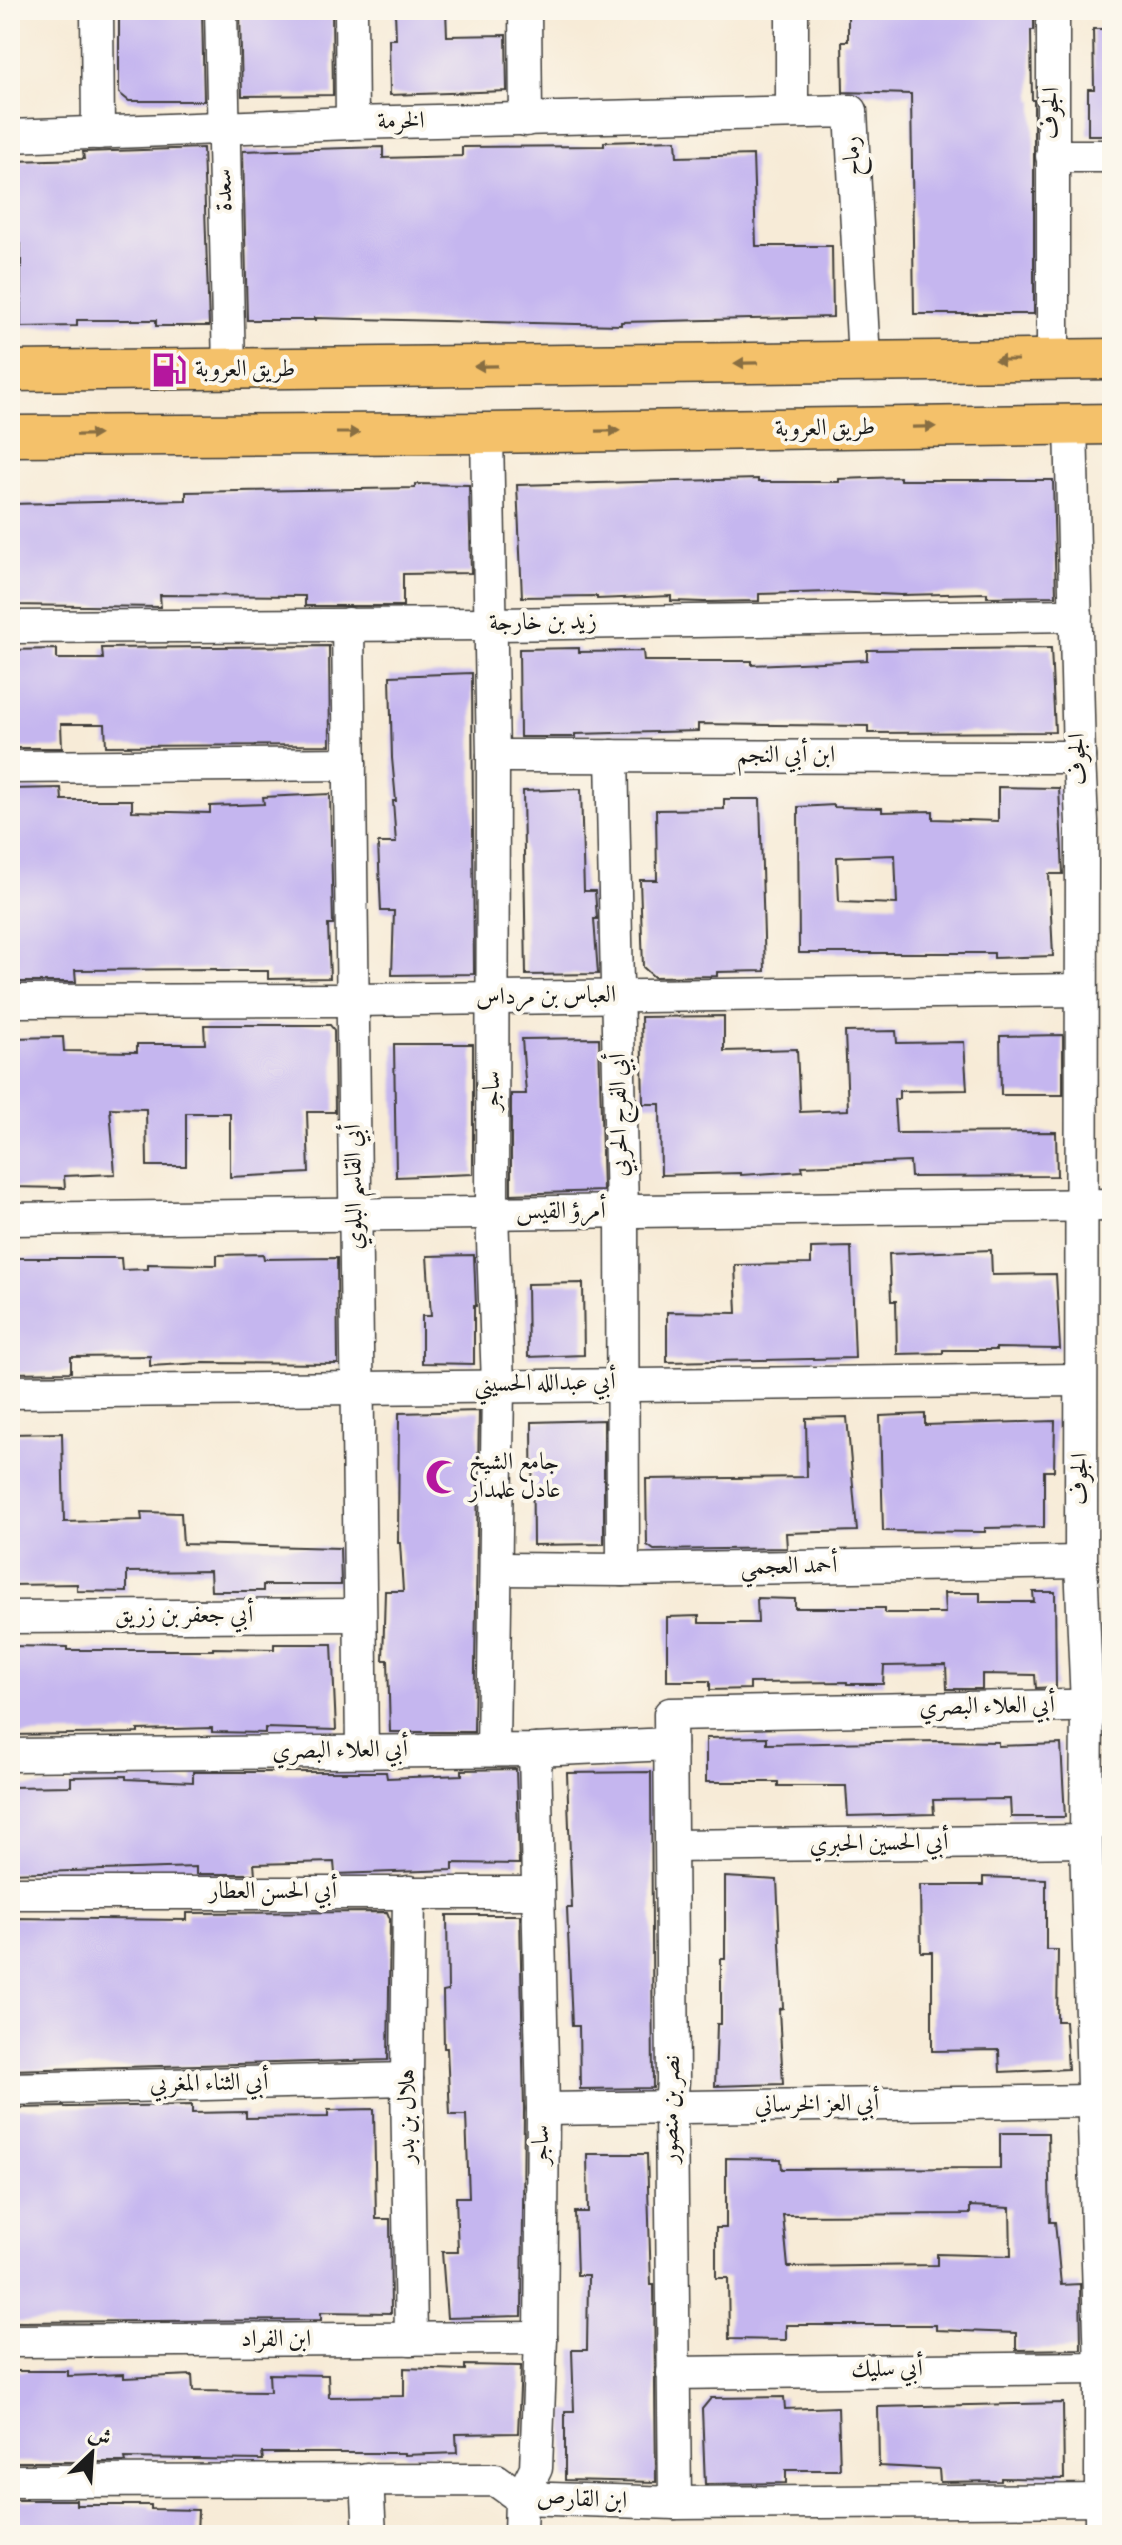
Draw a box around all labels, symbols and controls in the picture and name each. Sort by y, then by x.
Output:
street label: الجوف [1035,87,1069,139]
street label: الخرمة [377,105,425,139]
street label: رماح [835,135,873,177]
street label: سعدة [208,168,242,212]
fuel station icon: طريق العروبة [150,351,188,389]
place label: طريق العروبة [195,353,295,387]
one-way arrow [993,354,1018,366]
one-way arrow [733,356,758,369]
one-way arrow [473,359,498,372]
street label: طريق العروبة [775,411,875,447]
one-way arrow [912,421,937,433]
one-way arrow [596,425,621,437]
one-way arrow [336,427,361,439]
one-way arrow [76,429,101,441]
street label: زيد بن خارجة [489,605,597,641]
street label: الجوف [1061,732,1097,786]
street label: ابن أبي النجم [737,737,835,776]
street label: العباس بن مرداس [476,979,616,1015]
street label: أبي الفرج الحربي [600,1052,640,1177]
street label: ساجر [476,1071,510,1114]
street label: أبي القاسم البلوي [335,1123,378,1250]
street label: أمرؤ القيس [516,1193,606,1229]
street label: أبي عبدالله الحسيني [474,1364,617,1405]
place label: جامع الشيخ عادل علمدار [467,1446,561,1508]
street label: الجوف [1064,1453,1098,1505]
mosque icon: جامع الشيخ عادل علمدار [424,1458,462,1496]
street label: أحمد العجمي [740,1547,838,1589]
street label: أبي جعفر بن زريق [115,1597,254,1633]
street label: أبي العلاء البصري [919,1687,1056,1725]
street label: أبي العلاء البصري [272,1731,409,1769]
street label: أبي الحسين الحبري [809,1824,949,1862]
street label: أبي الحسن العطار [207,1873,337,1909]
street label: نصر بن منصور [654,2055,690,2165]
street label: أبي الثناء المغربي [149,2064,269,2102]
street label: هلال بن بدر [391,2069,425,2165]
street label: أبي العز الخرساني [754,2085,880,2123]
street label: ساجر [525,2125,559,2168]
street label: ابن الفراد [241,2323,311,2357]
street label: أبي سليك [851,2350,924,2388]
north arrow [52,2413,132,2493]
text: ش [83,2418,116,2456]
street label: ابن القارص [536,2481,628,2519]

